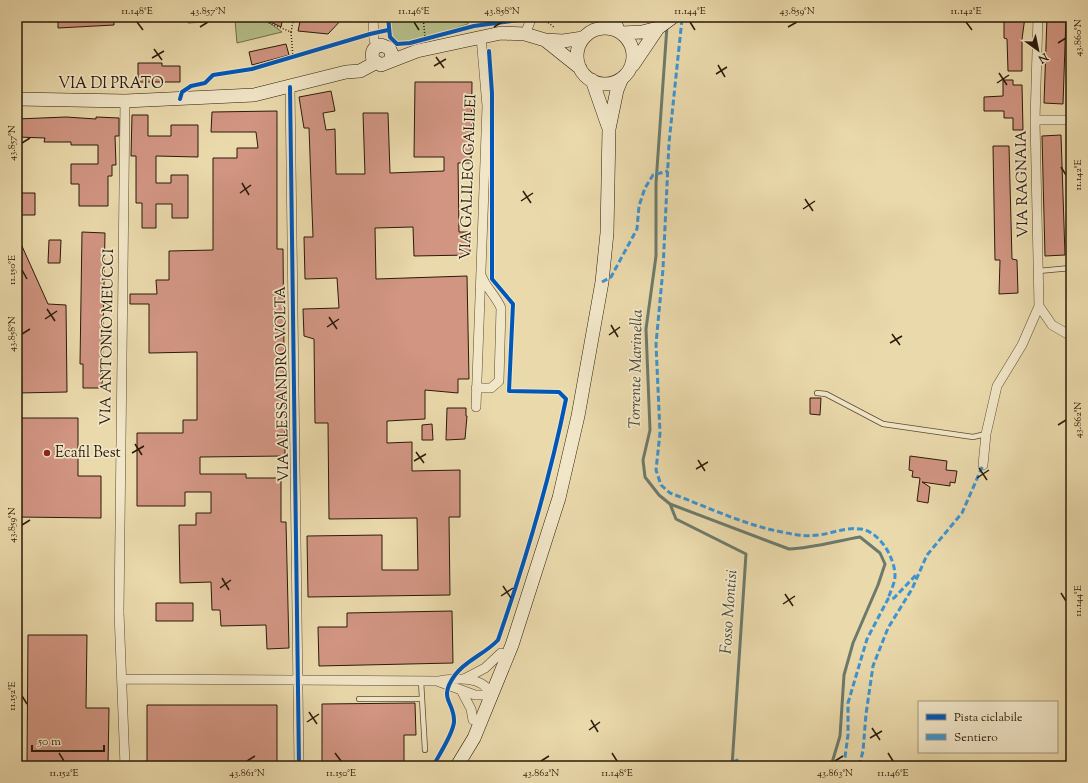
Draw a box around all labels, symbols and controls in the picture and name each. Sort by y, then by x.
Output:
text: 11.148°E [121,4,153,19]
text: 43.857°N [190,4,226,19]
text: 11.146°E [398,4,430,19]
text: 43.858°N [484,4,520,19]
text: 11.144°E [674,4,706,19]
text: 43.859°N [779,4,815,19]
text: 11.142°E [951,4,981,19]
text: 43.860°N [1071,19,1086,57]
north arrow [1018,30,1058,70]
text: N [1035,48,1052,67]
street label: VIA DI PRATO [58,74,164,95]
street label: VIA GALILEO GALILEI [456,93,482,260]
text: 43.857°N [5,125,20,161]
street label: VIA RAGNAIA [1012,130,1034,238]
text: 11.142°E [1071,160,1086,190]
street label: VIA ANTONIO MEUCCI [96,248,120,426]
text: 11.150°E [5,255,20,285]
street label: VIA ALESSANDRO VOLTA [271,286,295,482]
water label: Torrente Marinella [624,309,650,429]
text: 43.858°N [5,316,20,352]
text: 43.862°N [1071,402,1086,438]
place label: Ecafil Best [55,443,121,464]
marker: Ecafil Best [42,448,52,458]
text: 43.859°N [5,507,20,543]
water label: Fosso Montisi [716,569,744,655]
text: 11.144°E [1071,585,1086,617]
text: 11.152°E [5,681,20,711]
legend [918,701,1058,753]
text: Pista ciclabile [954,709,1023,727]
scale bar [32,727,104,753]
text: Sentiero [954,729,998,747]
text: 50 m [37,733,61,751]
text: 11.152°E [49,766,79,781]
text: 43.861°N [229,766,265,781]
text: 11.150°E [326,766,356,781]
text: 43.862°N [523,766,559,781]
text: 11.148°E [601,766,633,781]
text: 43.863°N [817,766,853,781]
text: 11.146°E [877,766,909,781]

